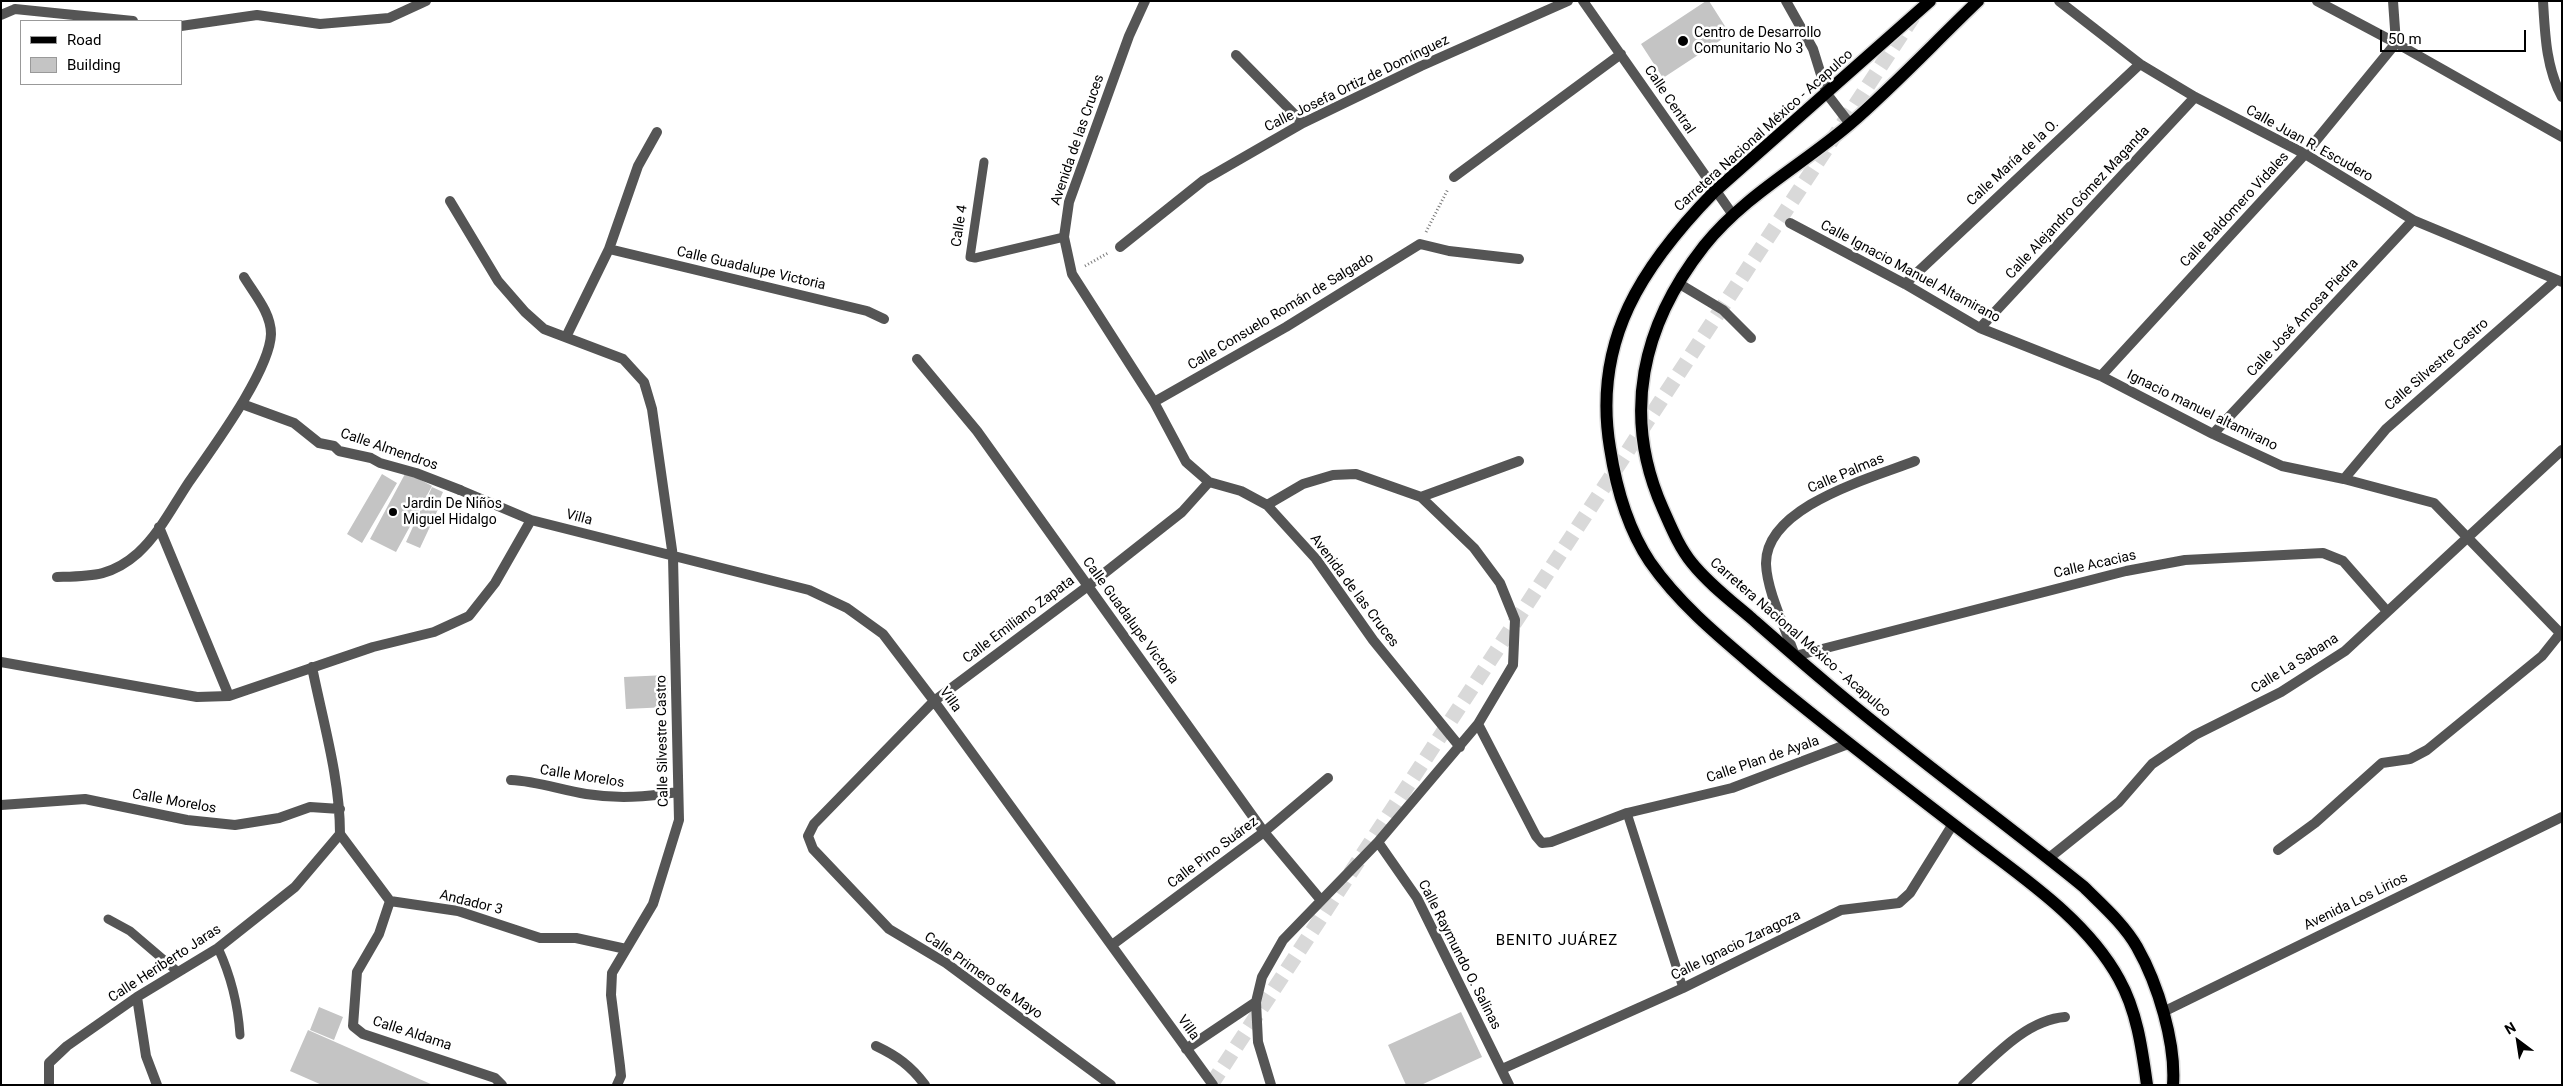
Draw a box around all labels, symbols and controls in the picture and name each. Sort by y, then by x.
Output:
legend [20,20,182,85]
scale bar [2383,20,2529,52]
place label: Centro de Desarrollo Comunitario No 3 [1694,25,1821,58]
text: 50 m [2388,30,2422,48]
text: Road [67,31,101,49]
street label: Calle Josefa Ortiz de Domínguez [1262,32,1452,136]
marker: Centro de Desarrollo Comunitario No 3 [1676,34,1690,48]
street label: Carretera Nacional México - Acapulco [1671,46,1857,216]
text: Building [67,56,121,74]
street label: Calle Central [1640,63,1698,137]
street label: Avenida de las Cruces [1048,72,1108,208]
street label: Calle Juan R. Escudero [2243,102,2375,186]
street label: Calle María de la O. [1964,116,2062,210]
street label: Calle Alejandro Gómez Maganda [2003,123,2153,283]
street label: Calle Baldomero Vidales [2177,149,2293,271]
street label: Calle 4 [948,204,972,248]
street label: Calle Ignacio Manuel Altamirano [1817,217,2003,327]
street label: Calle Guadalupe Victoria [675,244,827,294]
street label: Calle Consuelo Román de Salgado [1185,250,1377,374]
street label: Calle José Amosa Piedra [2244,255,2362,381]
street label: Calle Silvestre Castro [2382,315,2492,415]
street label: Ignacio manuel altamirano [2124,367,2280,455]
street label: Calle Almendros [338,425,440,475]
street label: Calle Palmas [1805,450,1887,498]
place label: Jardin De Niños Miguel Hidalgo [403,496,502,528]
marker: Jardin De Niños Miguel Hidalgo [387,506,399,518]
street label: Villa [564,506,594,530]
street label: Avenida de las Cruces [1306,531,1402,651]
street label: Calle Acacias [2052,547,2138,583]
street label: Calle Guadalupe Victoria [1078,554,1182,688]
street label: Carretera Nacional México - Acapulco [1706,555,1894,721]
street label: Calle Emiliano Zapata [960,573,1078,667]
street label: Calle La Sabana [2248,630,2342,698]
street label: Calle Silvestre Castro [653,675,673,807]
street label: Villa [935,684,965,716]
street label: Calle Plan de Ayala [1704,733,1822,787]
street label: Calle Morelos [539,762,625,792]
street label: Calle Morelos [131,786,217,818]
street label: Calle Pino Suárez [1165,814,1261,892]
street label: Avenida Los Lirios [2301,870,2411,934]
street label: Calle Raymundo O. Salinas [1414,877,1504,1033]
street label: Andador 3 [438,887,504,919]
street label: Calle Ignacio Zaragoza [1668,907,1804,985]
street label: Calle Heriberto Jaras [106,921,224,1007]
street label: Calle Primero de Mayo [921,929,1045,1023]
district label: BENITO JUÁREZ [1494,932,1620,950]
street label: Villa [1173,1012,1203,1044]
street label: Calle Aldama [370,1013,454,1055]
north arrow [2493,1016,2543,1066]
text: N [2502,1019,2519,1038]

